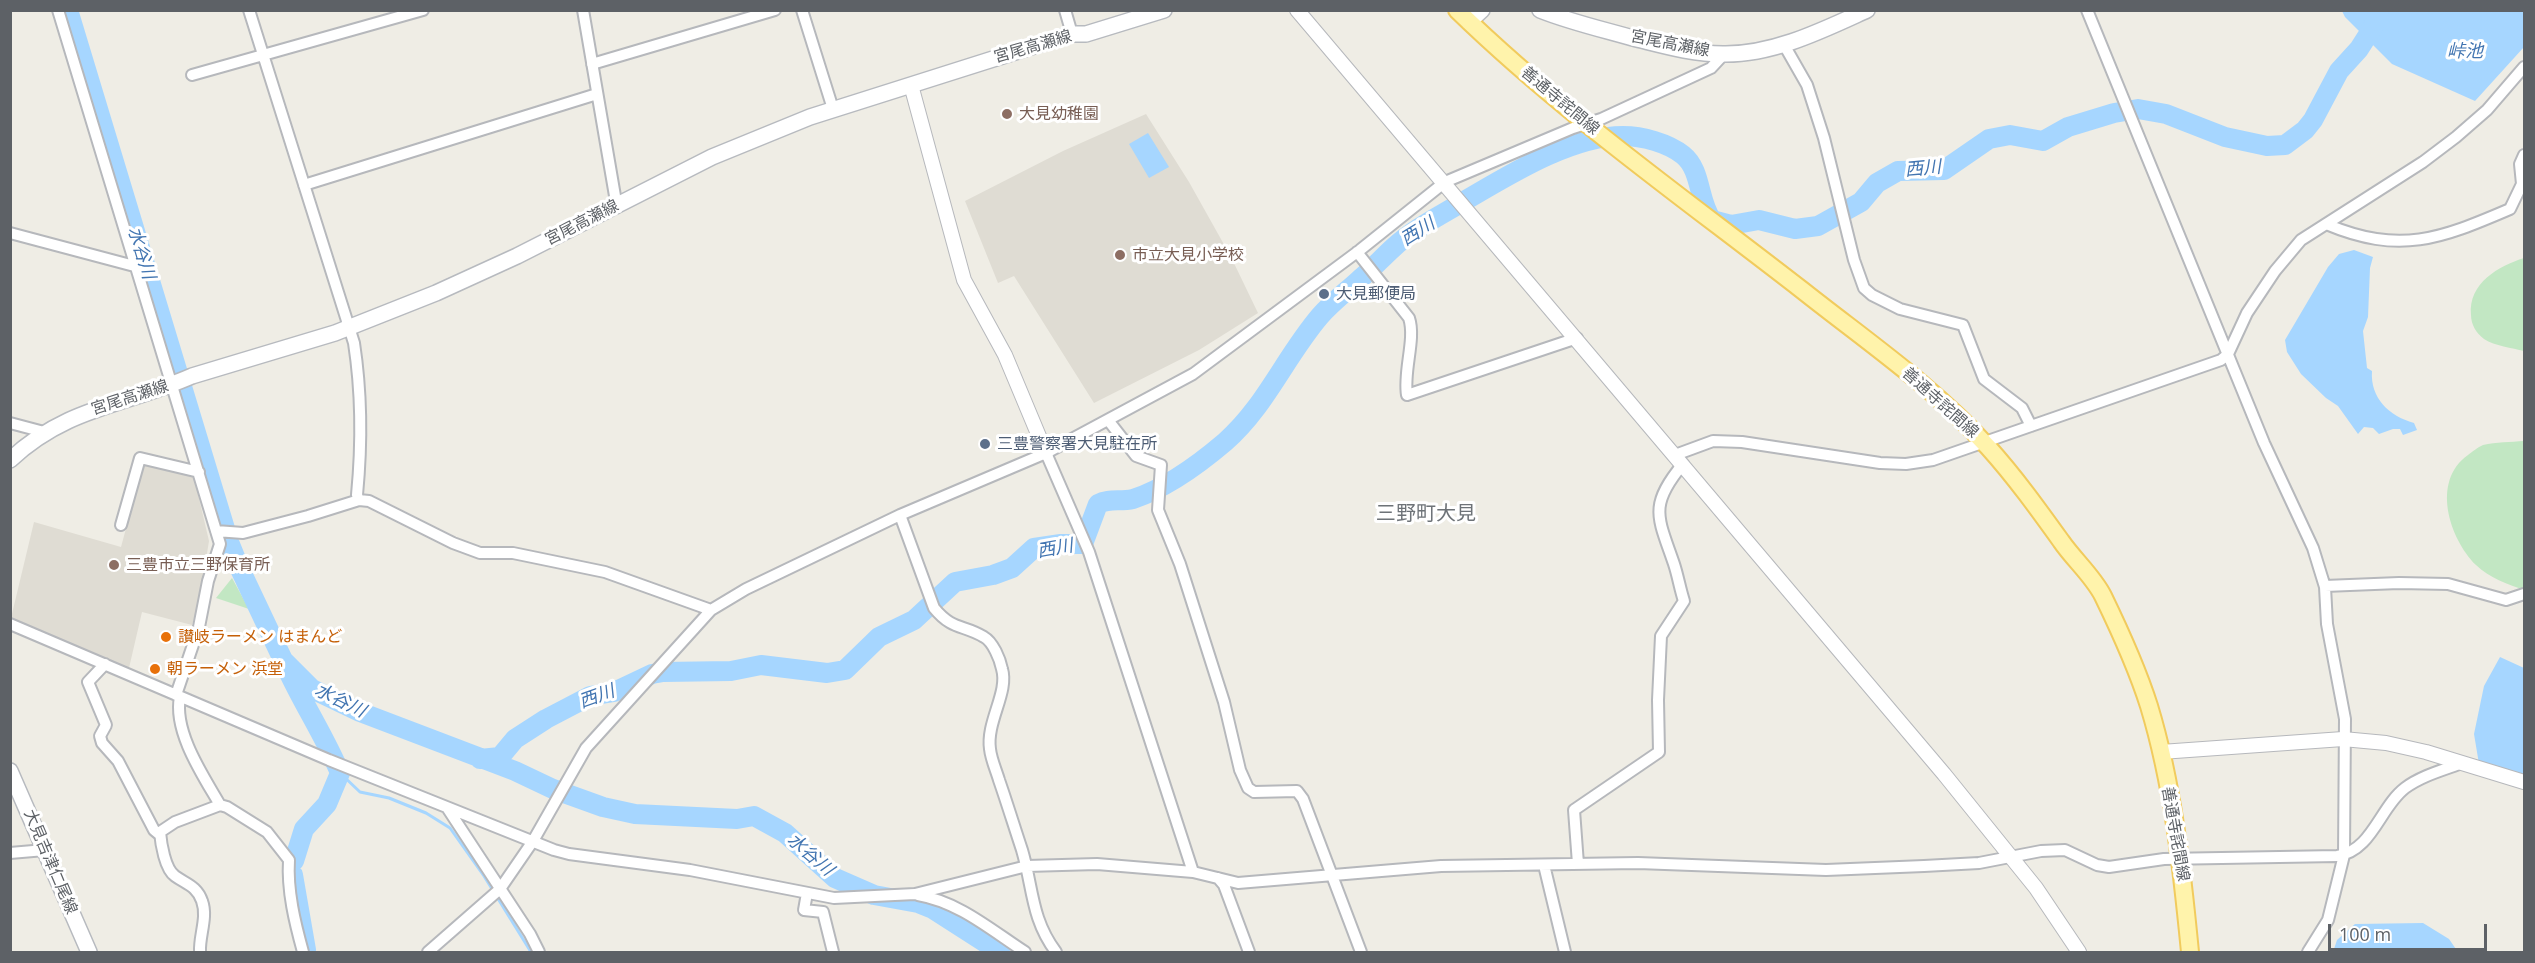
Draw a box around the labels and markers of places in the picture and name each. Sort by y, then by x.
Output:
place label: 大見幼稚園 [1019,104,1099,124]
marker: 大見幼稚園 [1000,107,1014,121]
place label: 市立大見小学校 [1132,245,1244,265]
marker: 市立大見小学校 [1113,248,1127,262]
place label: 大見郵便局 [1336,284,1416,304]
marker: 大見郵便局 [1317,287,1331,301]
place label: 三豊警察署大見駐在所 [997,434,1157,454]
marker: 三豊警察署大見駐在所 [978,437,992,451]
place label: 三豊市立三野保育所 [126,555,270,575]
marker: 三豊市立三野保育所 [107,558,121,572]
place label: 讃岐ラーメン はまんど [178,627,342,647]
marker: 讃岐ラーメン はまんど [159,630,173,644]
place label: 朝ラーメン 浜堂 [167,659,283,679]
marker: 朝ラーメン 浜堂 [148,662,162,676]

